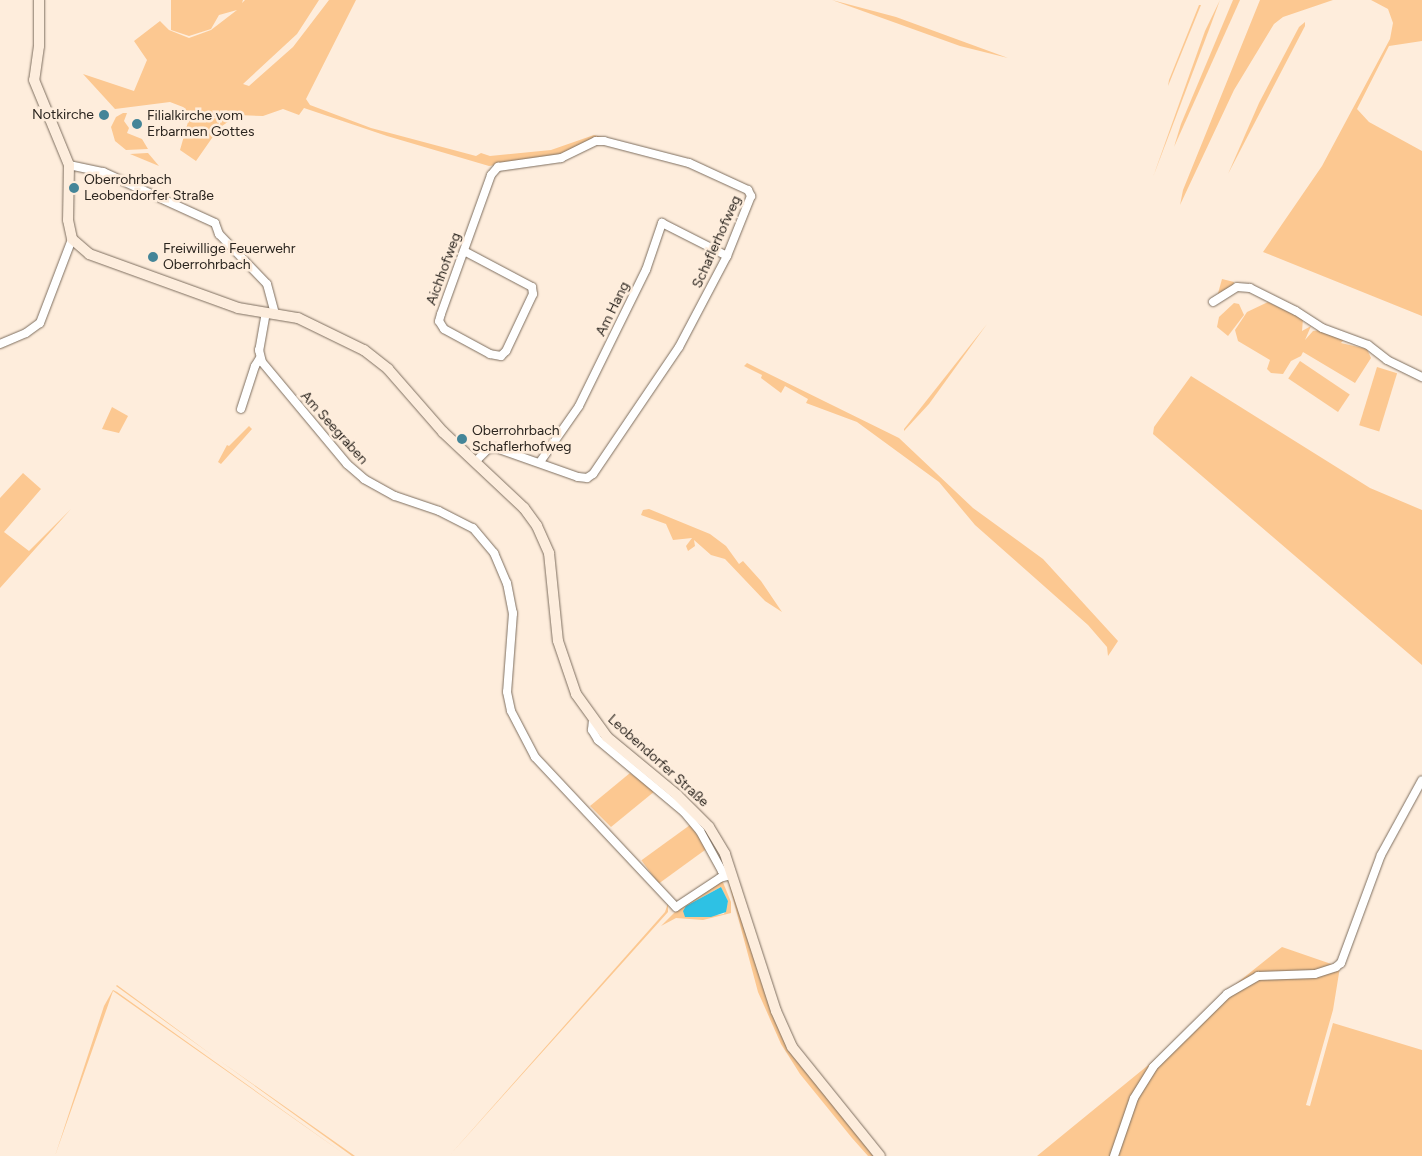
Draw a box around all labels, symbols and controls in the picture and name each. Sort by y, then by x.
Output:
place label: Notkirche [32,107,94,123]
place label: Filialkirche vom Erbarmen Gottes [147,108,254,140]
marker: Notkirche [98,109,110,121]
marker: Filialkirche vom Erbarmen Gottes [131,118,143,130]
place label: Oberrohrbach Leobendorfer Straße [84,172,214,204]
marker: Oberrohrbach Leobendorfer Straße [68,182,80,194]
street label: Schaflerhofweg [689,193,745,291]
street label: Aichhofweg [423,230,465,308]
place label: Freiwillige Feuerwehr Oberrohrbach [163,241,295,274]
marker: Freiwillige Feuerwehr Oberrohrbach [147,251,159,263]
street label: Am Hang [593,279,633,339]
street label: Am Seegraben [297,388,371,468]
place label: Oberrohrbach Schaflerhofweg [472,423,572,456]
marker: Oberrohrbach Schaflerhofweg [456,433,468,445]
street label: Leobendorfer Straße [604,711,712,811]

